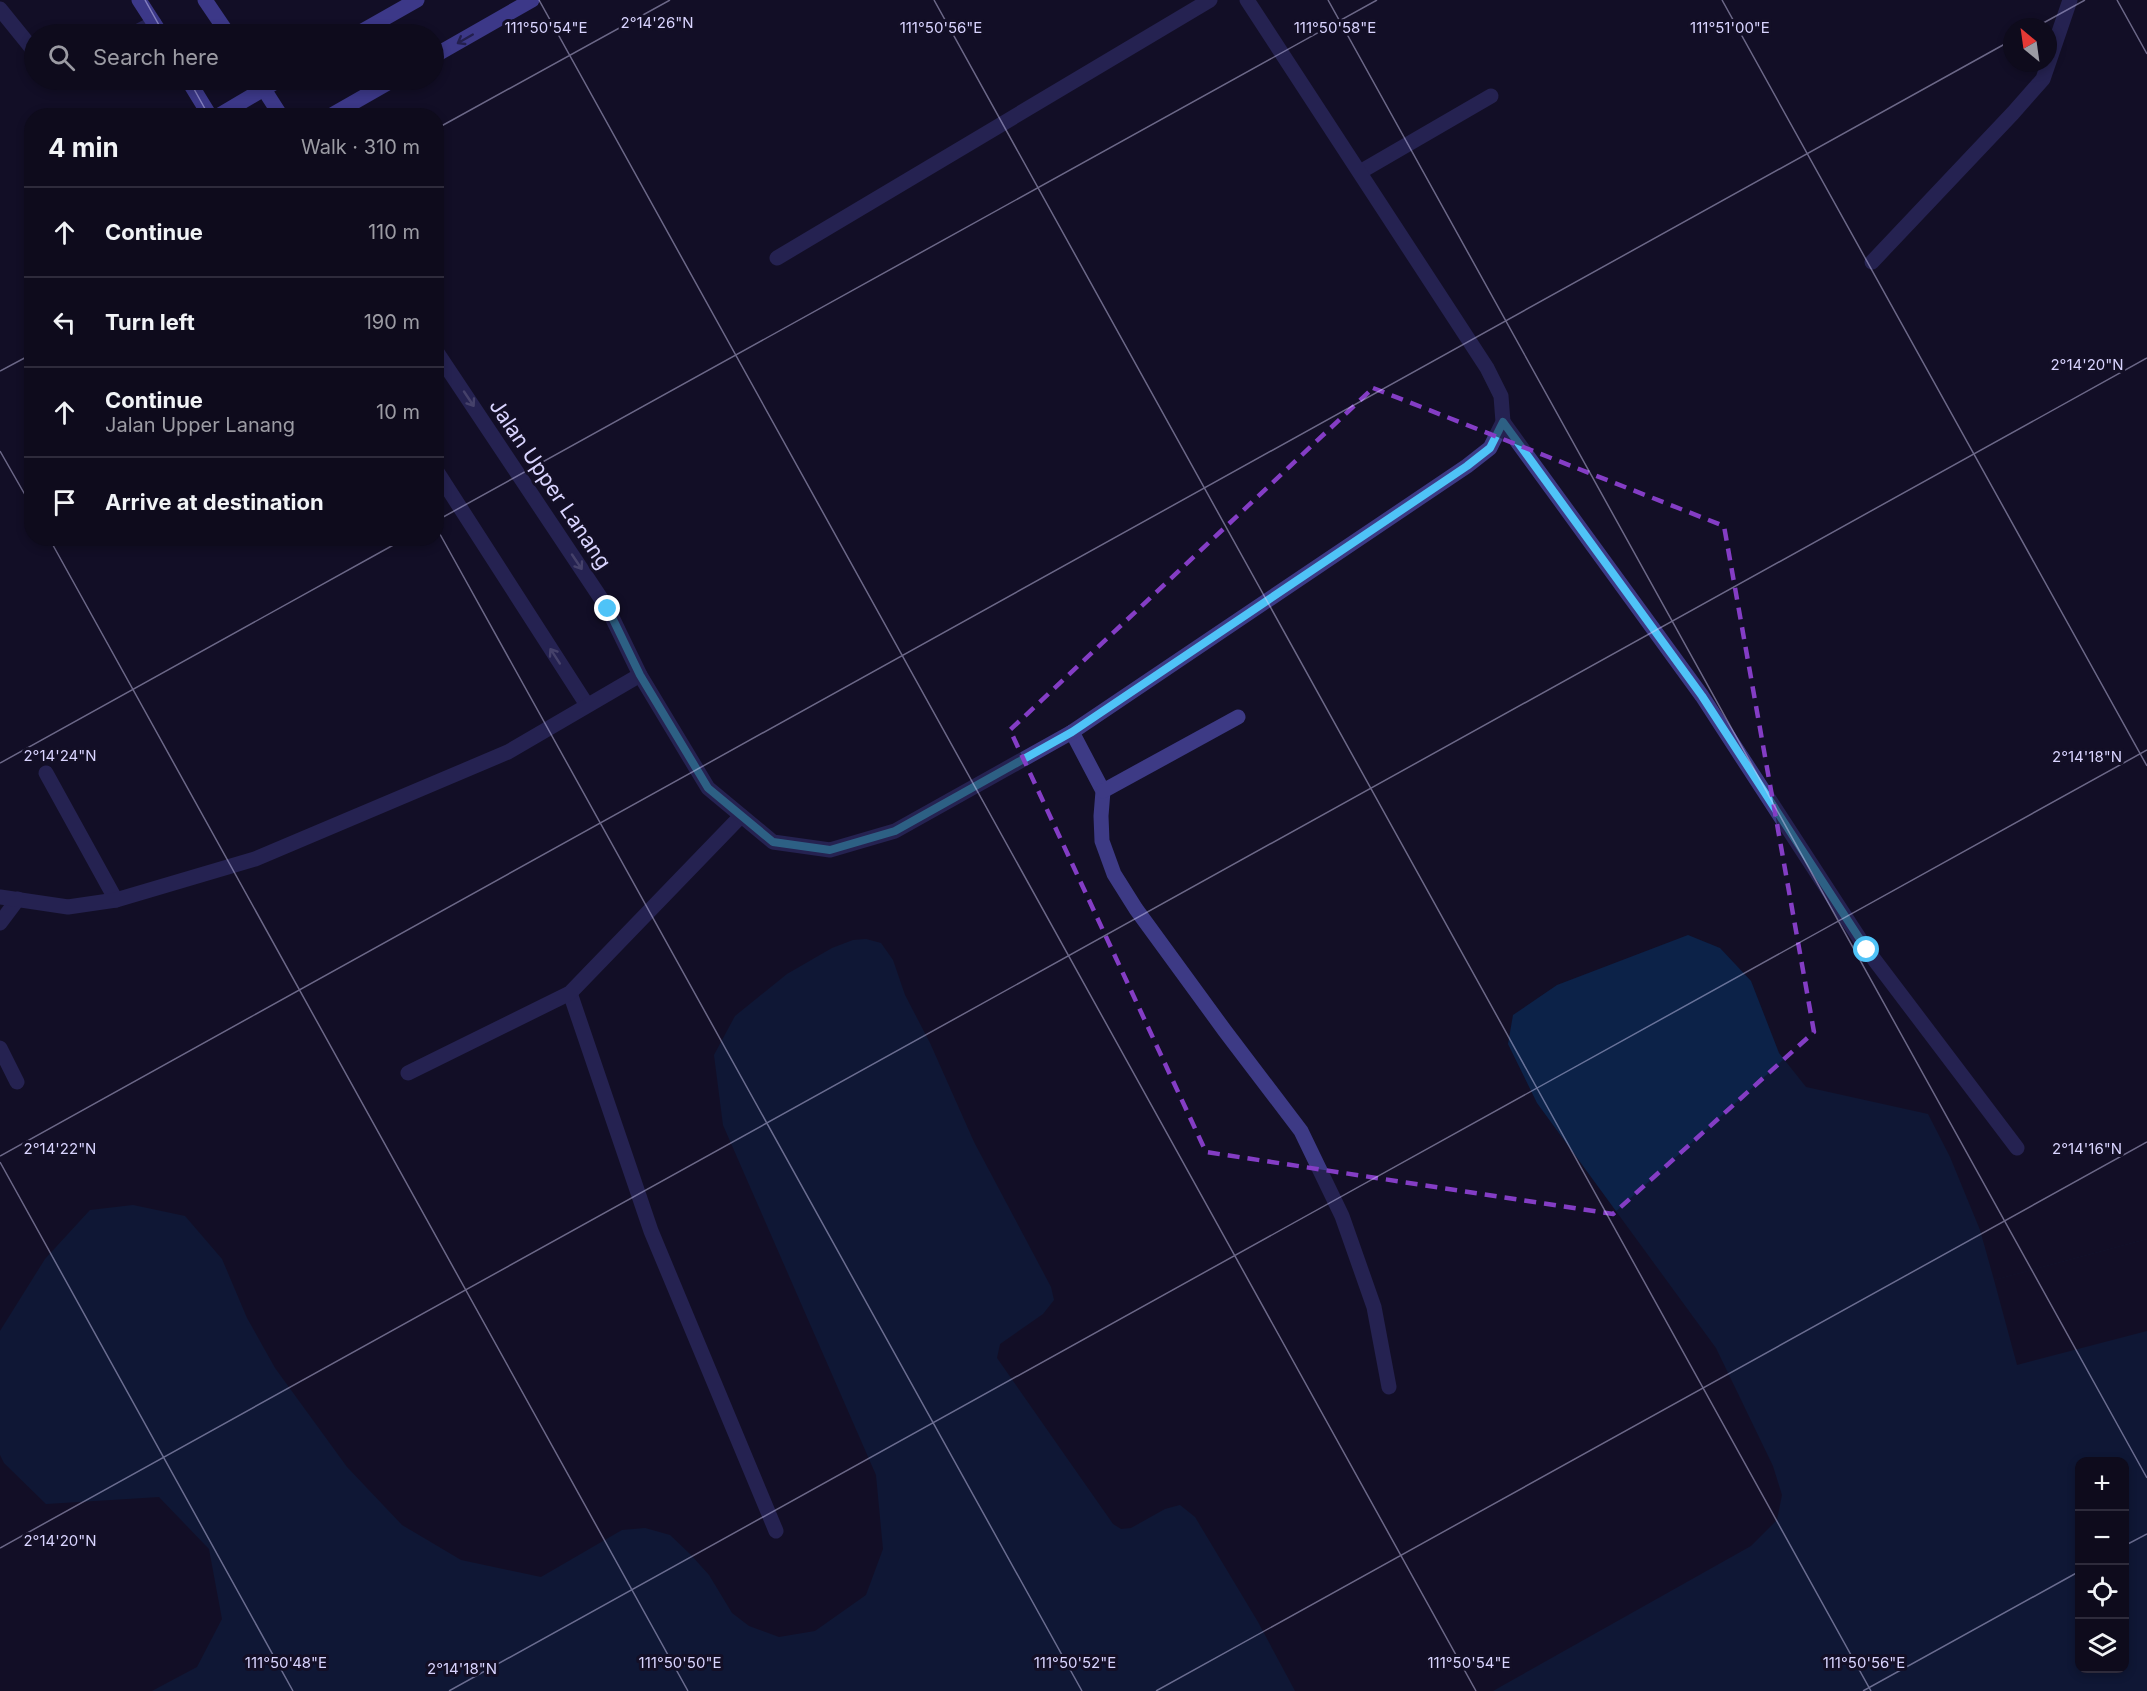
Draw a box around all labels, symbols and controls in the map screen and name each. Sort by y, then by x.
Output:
text: 2°14'26"N [620,13,694,32]
text: 111°50'54"E [504,18,588,37]
text: 111°50'56"E [900,18,982,37]
text: 111°50'58"E [1294,18,1376,37]
text: 111°51'00"E [1690,18,1770,37]
north arrow [2003,18,2057,72]
search box [24,24,444,90]
one-way arrow [457,33,474,45]
icon: search [45,41,78,74]
text: Search here [93,44,219,70]
text: 4 min [48,132,119,163]
text: Walk · 310 m [301,135,420,159]
icon: ahead [48,216,81,249]
text: Continue [105,219,203,245]
text: 110 m [368,220,420,244]
icon: left [48,306,81,339]
text: Turn left [105,309,195,335]
text: 190 m [364,310,420,334]
text: 2°14'20"N [2050,355,2124,374]
text: Continue [105,387,203,413]
one-way arrow [463,391,475,407]
street label: Jalan Upper Lanang [484,394,617,573]
icon: ahead [48,396,81,429]
text: 10 m [376,400,420,424]
text: Jalan Upper Lanang [105,413,295,437]
icon: arrive [48,486,81,519]
text: Arrive at destination [105,489,324,515]
one-way arrow [571,553,583,570]
route end [594,595,620,621]
one-way arrow [549,648,561,665]
text: 2°14'24"N [23,746,97,765]
text: 2°14'18"N [2052,747,2122,766]
route start [1853,936,1879,962]
text: 2°14'22"N [24,1139,96,1158]
text: 2°14'16"N [2052,1139,2122,1158]
map controls [2075,1457,2129,1673]
button: + [2075,1457,2129,1511]
button: − [2075,1511,2129,1565]
text: 2°14'20"N [23,1531,97,1550]
button: locate [2075,1565,2129,1619]
button: layers [2075,1619,2129,1673]
text: 111°50'48"E [245,1653,327,1672]
text: 111°50'50"E [639,1653,721,1672]
text: 111°50'52"E [1034,1653,1116,1672]
text: 111°50'54"E [1427,1653,1511,1672]
text: 111°50'56"E [1823,1653,1905,1672]
text: 2°14'18"N [427,1659,497,1678]

